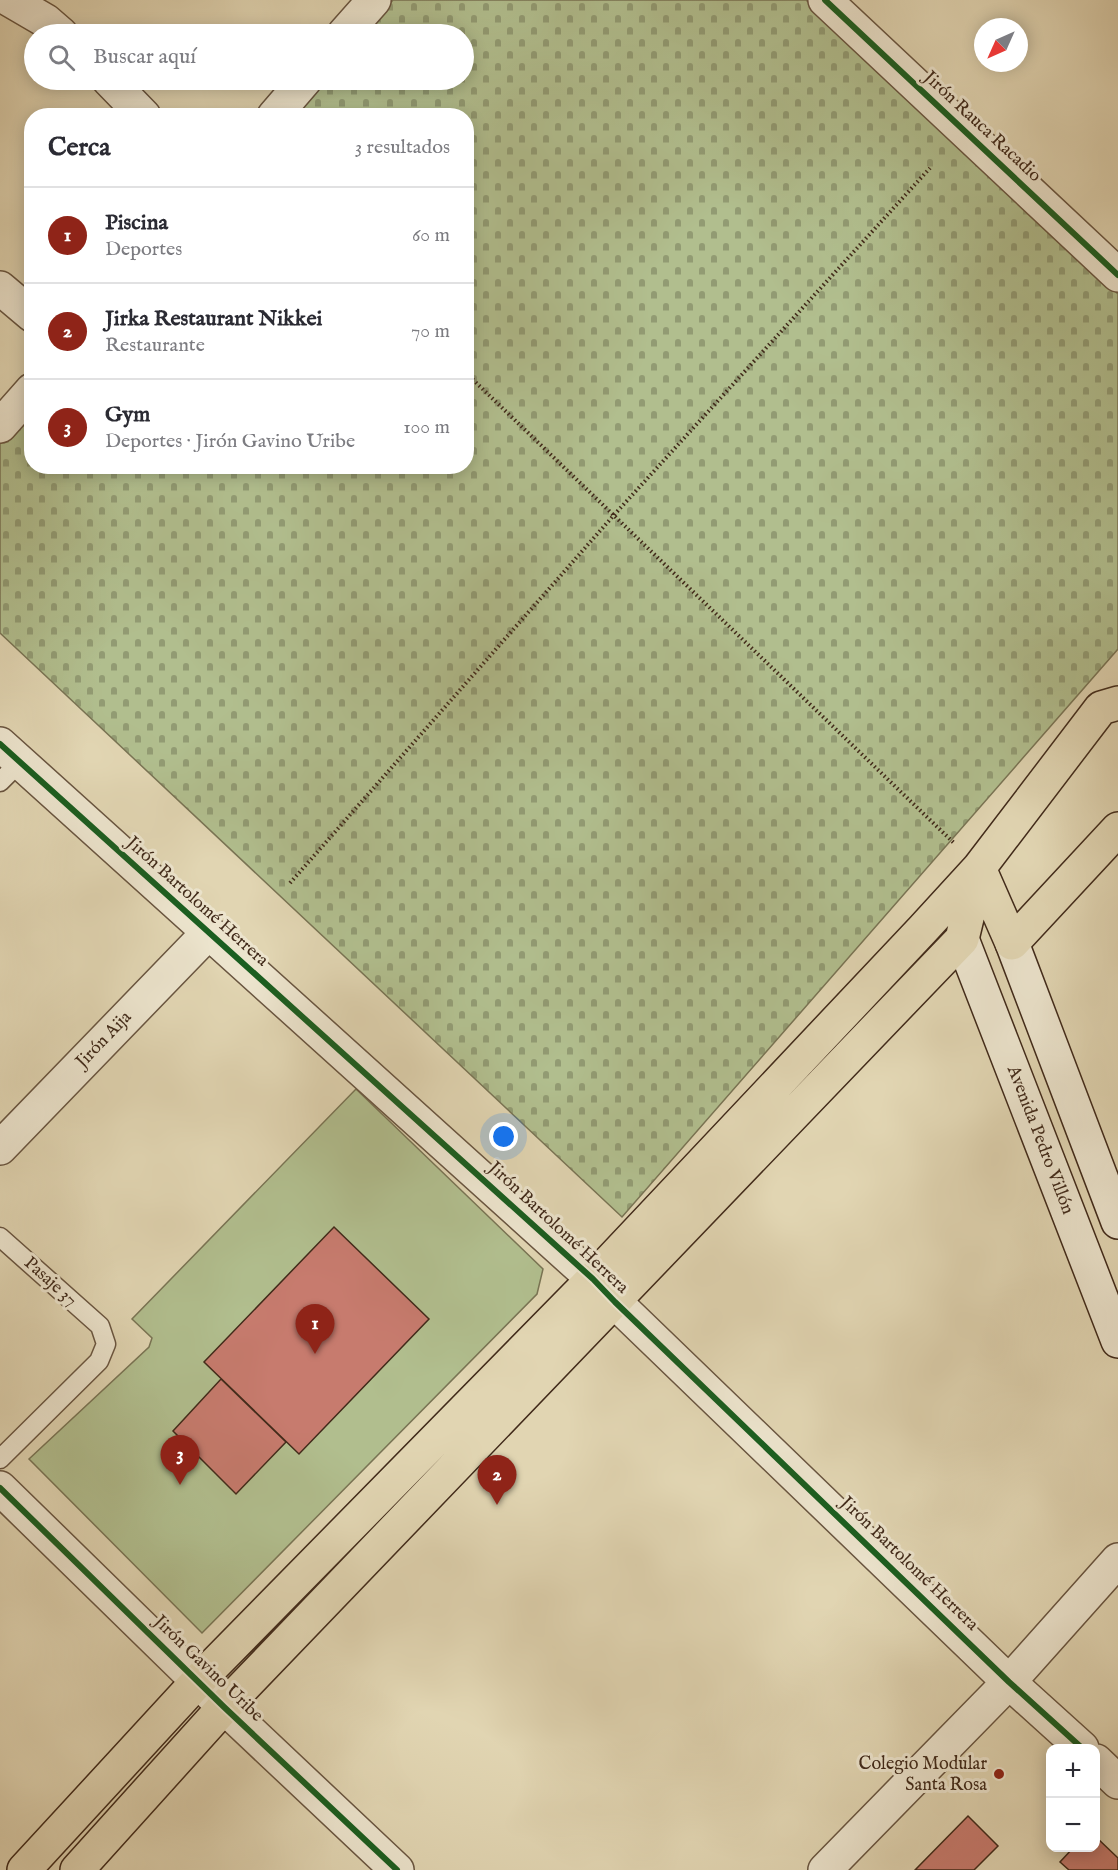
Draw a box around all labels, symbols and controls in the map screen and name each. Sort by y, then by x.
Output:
north arrow [974,18,1028,72]
search box [24,24,474,90]
icon: search [45,41,78,74]
text: Buscar aquí [93,43,196,71]
street label: Jirón Rauca Racadio [917,65,1046,188]
text: Cerca [48,131,110,164]
text: 3 resultados [355,135,450,160]
text: Piscina [105,209,168,237]
text: 1 [64,223,71,248]
text: 60 m [412,223,450,248]
text: Deportes [105,237,182,262]
text: Jirka Restaurant Nikkei [105,305,322,333]
text: 2 [63,319,72,344]
text: 70 m [411,319,450,344]
text: Restaurante [105,333,205,358]
text: Gym [105,401,150,429]
text: 3 [64,415,71,440]
text: 100 m [403,415,450,440]
text: Deportes · Jirón Gavino Uribe [105,429,355,454]
street label: Jirón Bartolomé Herrera [120,831,273,972]
street label: Jirón Aija [70,1006,137,1075]
street label: Avenida Pedro Villón [1001,1061,1079,1218]
your location [489,1122,518,1151]
street label: Jirón Bartolomé Herrera [481,1156,633,1299]
street label: Pasaje 37 [19,1252,81,1312]
pin: 1 [296,1304,334,1354]
pin: 3 [160,1436,200,1485]
pin: 2 [478,1456,516,1505]
street label: Jirón Bartolomé Herrera [833,1491,983,1636]
street label: Jirón Gavino Uribe [147,1609,268,1727]
map controls [1046,1744,1100,1852]
button: + [1046,1744,1100,1798]
place label: Colegio Modular Santa Rosa [859,1753,987,1797]
marker: Colegio Modular Santa Rosa [992,1767,1006,1781]
button: − [1046,1798,1100,1852]

